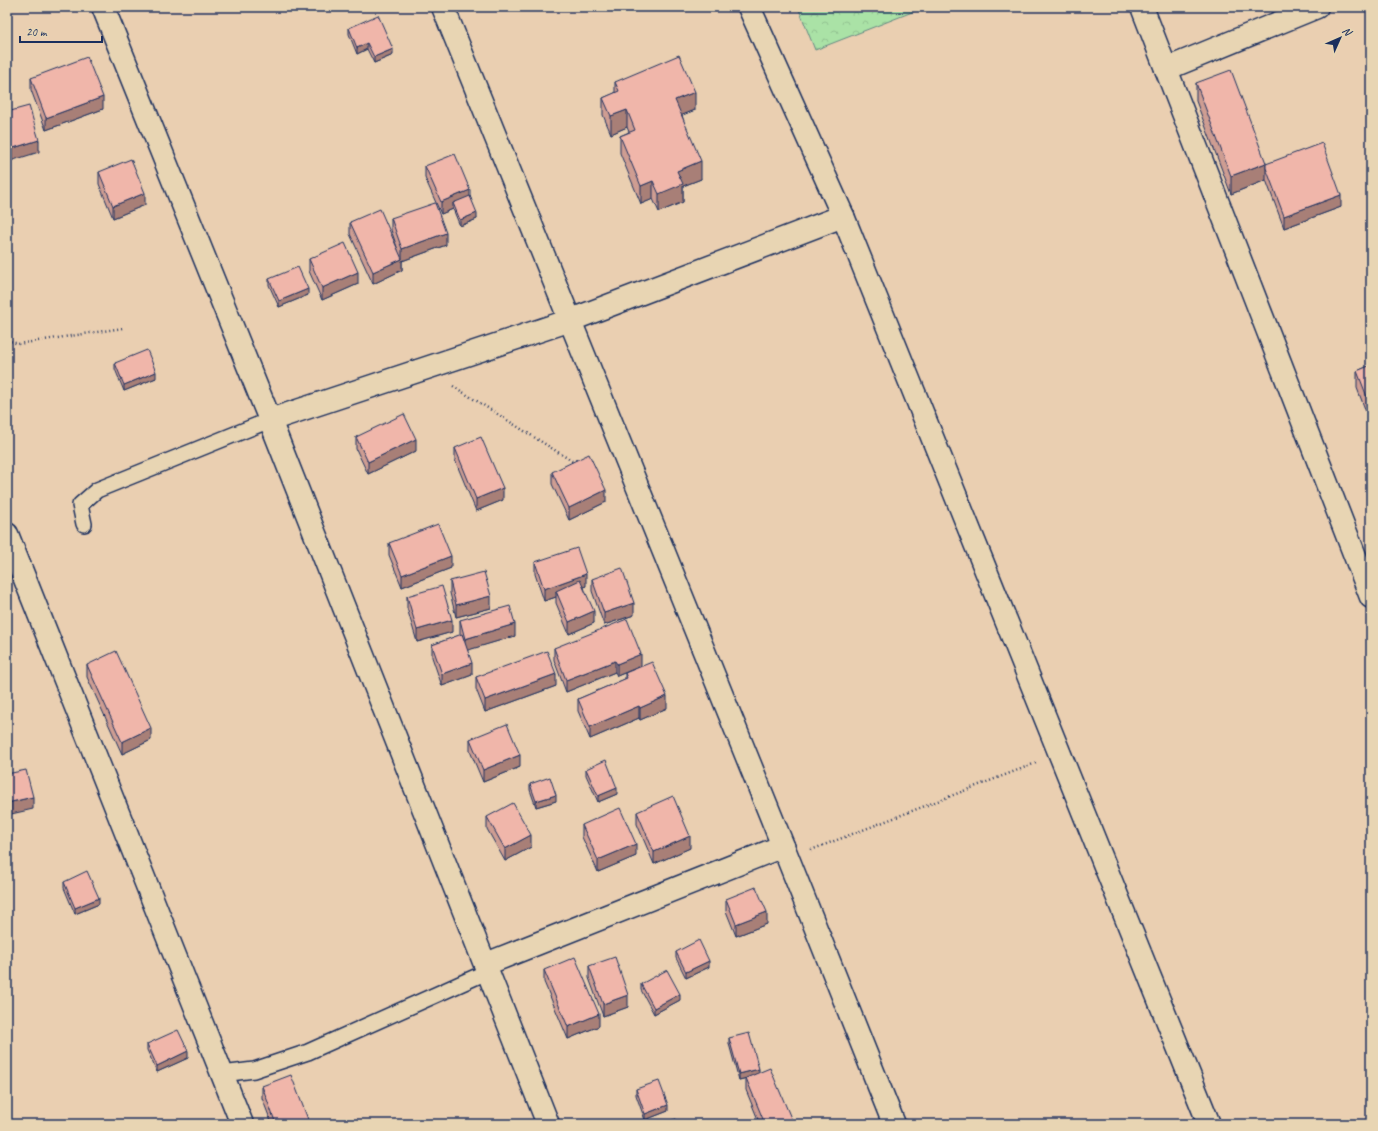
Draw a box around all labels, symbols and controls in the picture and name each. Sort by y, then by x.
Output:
scale bar [20,18,102,44]
north arrow [1320,18,1360,58]
text: 20 m [26,24,48,40]
text: N [1340,24,1356,40]

